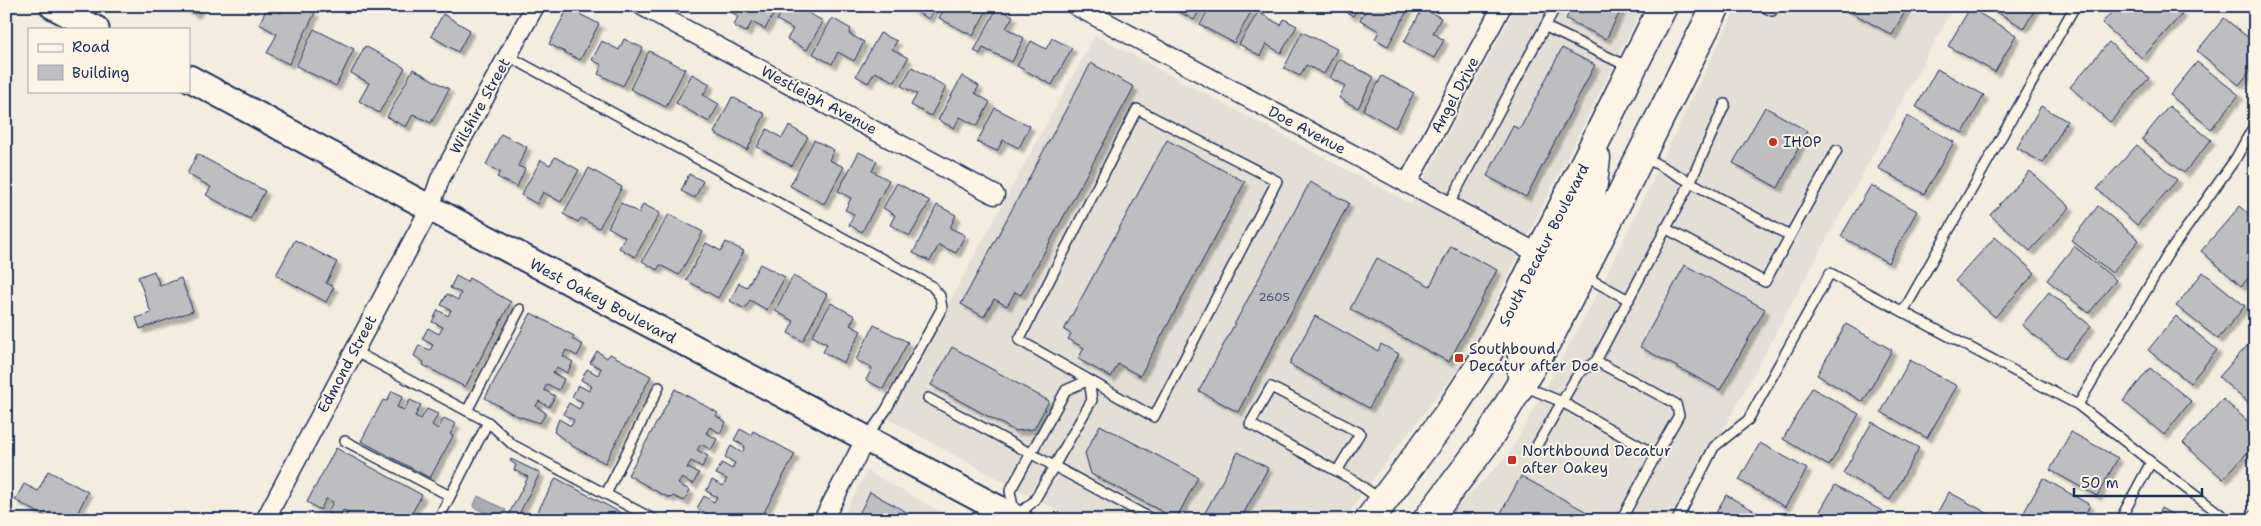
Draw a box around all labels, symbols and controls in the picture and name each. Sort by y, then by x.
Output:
legend [28,28,190,92]
text: Road [72,37,110,57]
street label: Angel Drive [1426,53,1484,137]
street label: Wilshire Street [445,54,515,158]
street label: Westleigh Avenue [757,61,881,139]
text: Building [72,63,129,83]
street label: Doe Avenue [1265,101,1349,159]
place label: IHOP [1783,132,1822,152]
marker: IHOP [1767,136,1779,148]
street label: South Decatur Boulevard [1494,160,1594,330]
street label: West Oakey Boulevard [526,254,680,348]
house number: 2605 [1258,289,1290,305]
street label: Edmond Street [313,312,381,416]
place label: Southbound Decatur after Doe [1469,339,1599,376]
marker: Southbound Decatur after Doe [1453,352,1465,364]
place label: Northbound Decatur after Oakey [1522,441,1671,478]
marker: Northbound Decatur after Oakey [1506,454,1518,466]
scale bar [2074,466,2201,498]
text: 50 m [2081,473,2119,493]

